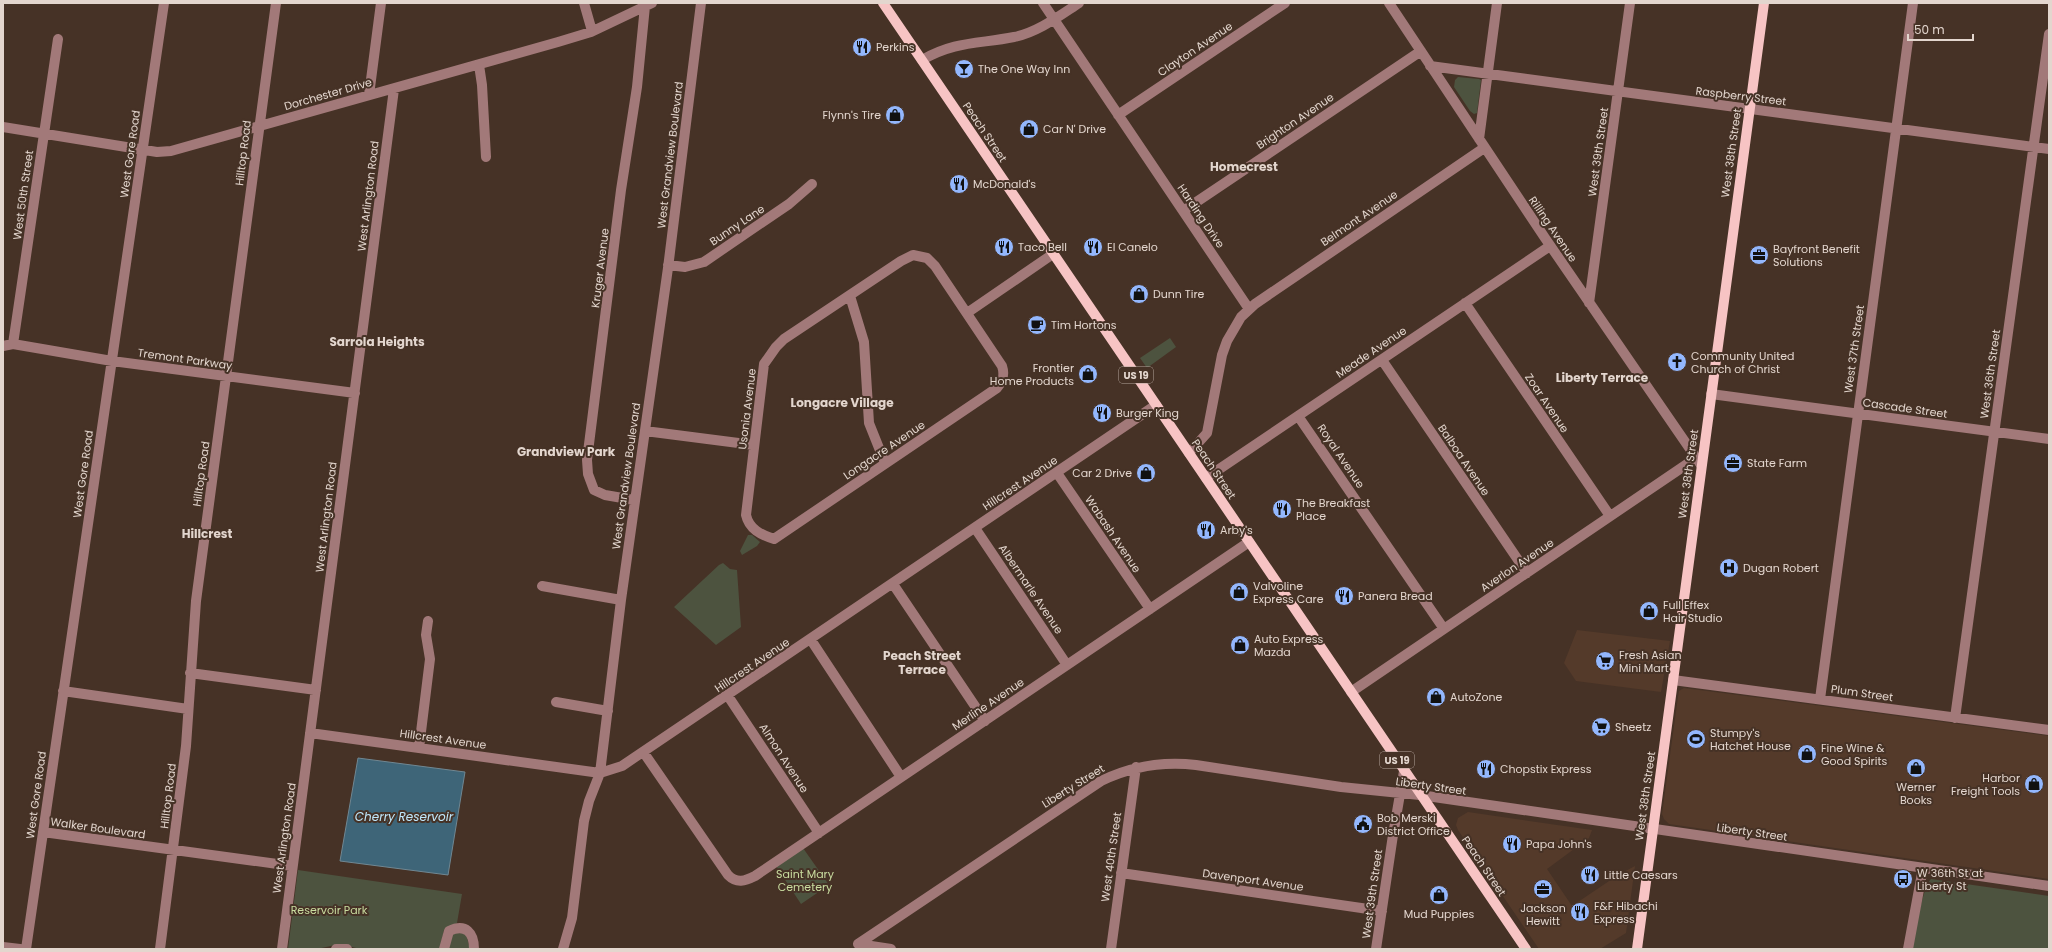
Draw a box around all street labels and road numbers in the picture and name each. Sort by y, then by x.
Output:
street label: Clayton Avenue [1154,18,1236,80]
street label: Dorchester Drive [282,74,374,114]
street label: West Grandview Boulevard [653,81,687,229]
street label: Raspberry Street [1695,83,1787,109]
street label: Brighton Avenue [1253,89,1337,153]
street label: Peach Street [959,99,1011,165]
street label: West 39th Street [1584,106,1612,198]
street label: West 38th Street [1717,107,1745,199]
street label: West Gore Road [116,109,144,199]
street label: Hilltop Road [231,119,255,187]
street label: West Arlington Road [353,140,383,252]
street label: West 50th Street [9,149,37,241]
street label: Harding Drive [1174,181,1228,251]
street label: Belmont Avenue [1317,186,1401,250]
street label: Rilling Avenue [1525,193,1581,265]
street label: Bunny Lane [706,201,768,249]
street label: Kruger Avenue [587,227,613,309]
street label: West 37th Street [1840,304,1868,394]
street label: Meade Avenue [1332,322,1410,382]
street label: West 36th Street [1976,328,2004,420]
street label: Tremont Parkway [137,344,234,374]
street label: Usonia Avenue [734,367,760,450]
road number: US 19 [1119,367,1153,383]
street label: Zoar Avenue [1521,370,1573,436]
street label: Cascade Street [1862,394,1948,422]
street label: West Grandview Boulevard [608,402,644,550]
street label: Longacre Avenue [840,417,928,483]
street label: Royal Avenue [1314,421,1369,491]
street label: Balboa Avenue [1434,421,1494,499]
street label: West 38th Street [1674,428,1702,520]
street label: West Gore Road [69,429,97,519]
street label: Peach Street [1188,436,1240,502]
street label: Hilltop Road [189,440,213,508]
street label: Hillcrest Avenue [979,452,1061,514]
street label: West Arlington Road [311,461,341,573]
street label: Wabash Avenue [1081,492,1145,576]
street label: Averlon Avenue [1477,534,1557,596]
street label: Albermarle Avenue [995,541,1067,637]
street label: Hillcrest Avenue [711,634,793,696]
street label: Merline Avenue [949,674,1027,734]
street label: Plum Street [1830,681,1894,705]
street label: Almon Avenue [756,720,813,796]
street label: Hillcrest Avenue [399,725,488,753]
street label: West Gore Road [22,750,50,840]
street label: West 38th Street [1631,750,1659,842]
road number: US 19 [1380,752,1414,768]
street label: Liberty Street [1039,760,1107,812]
street label: Hilltop Road [156,762,180,830]
street label: Liberty Street [1395,773,1467,799]
street label: West Arlington Road [268,782,300,894]
street label: West 40th Street [1097,811,1125,903]
street label: Walker Boulevard [49,813,147,843]
street label: Liberty Street [1716,819,1788,845]
street label: Peach Street [1458,833,1510,899]
street label: West 39th Street [1358,848,1386,940]
street label: Davenport Avenue [1201,865,1305,895]

